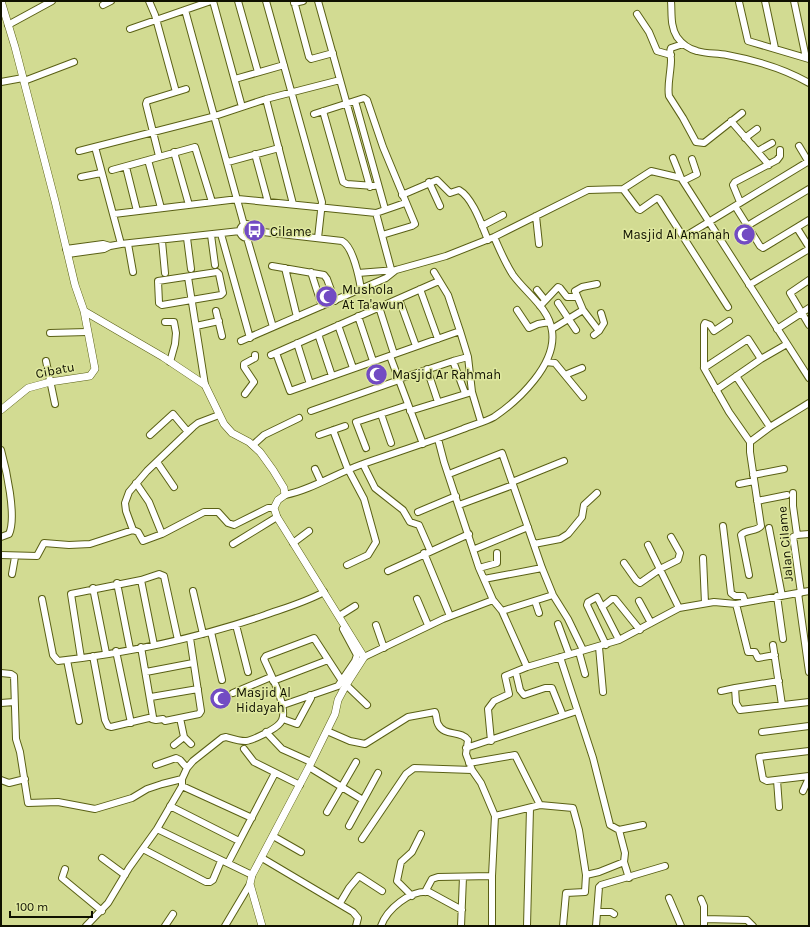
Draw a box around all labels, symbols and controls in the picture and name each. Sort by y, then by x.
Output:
bus stop icon: Cilame [241,218,267,244]
mosque icon: Masjid Al Amanah [732,221,758,247]
place label: Cilame [270,224,312,239]
place label: Masjid Al Amanah [622,227,730,242]
place label: Mushola At Ta'awun [342,282,404,312]
mosque icon: Mushola At Ta'awun [313,283,339,309]
street label: Cibatu [34,359,76,381]
mosque icon: Masjid Ar Rahmah [363,361,389,387]
place label: Masjid Ar Rahmah [392,367,501,382]
street label: Jalan Cilame [774,505,796,582]
place label: Masjid Al Hidayah [236,685,291,715]
mosque icon: Masjid Al Hidayah [208,686,234,712]
scale bar [10,893,92,919]
text: 100 m [16,900,48,914]

